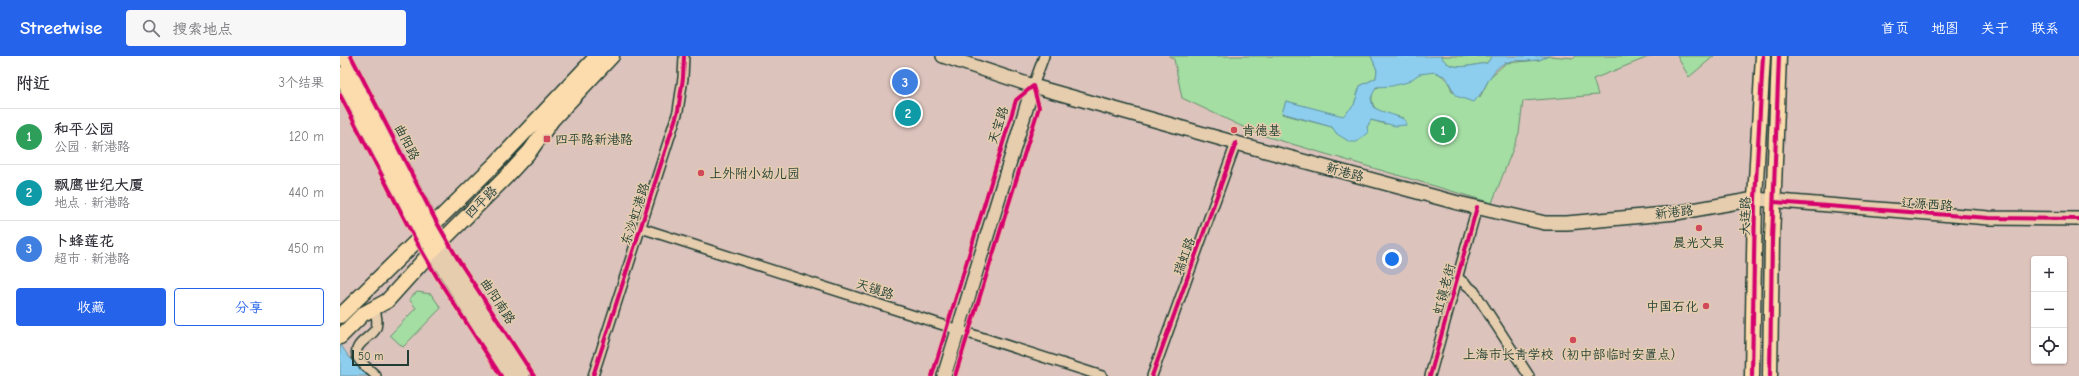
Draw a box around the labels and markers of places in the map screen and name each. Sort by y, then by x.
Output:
pin: 3 [892,67,918,97]
pin: 2 [895,98,921,128]
pin: 1 [1430,115,1456,145]
place label: 肯德基 [1242,123,1281,138]
marker: 肯德基 [1229,125,1239,135]
place label: 四平路新港路 [555,132,633,147]
marker: 四平路新港路 [542,134,552,144]
place label: 上外附小幼儿园 [709,166,800,181]
marker: 上外附小幼儿园 [696,168,706,178]
marker: 晨光文具 [1694,223,1704,233]
place label: 晨光文具 [1673,235,1725,250]
place label: 中国石化 [1646,299,1698,314]
marker: 中国石化 [1701,301,1711,311]
marker: 上海市长青学校（初中部临时安置点） [1568,335,1578,345]
place label: 上海市长青学校（初中部临时安置点） [1462,347,1684,362]

